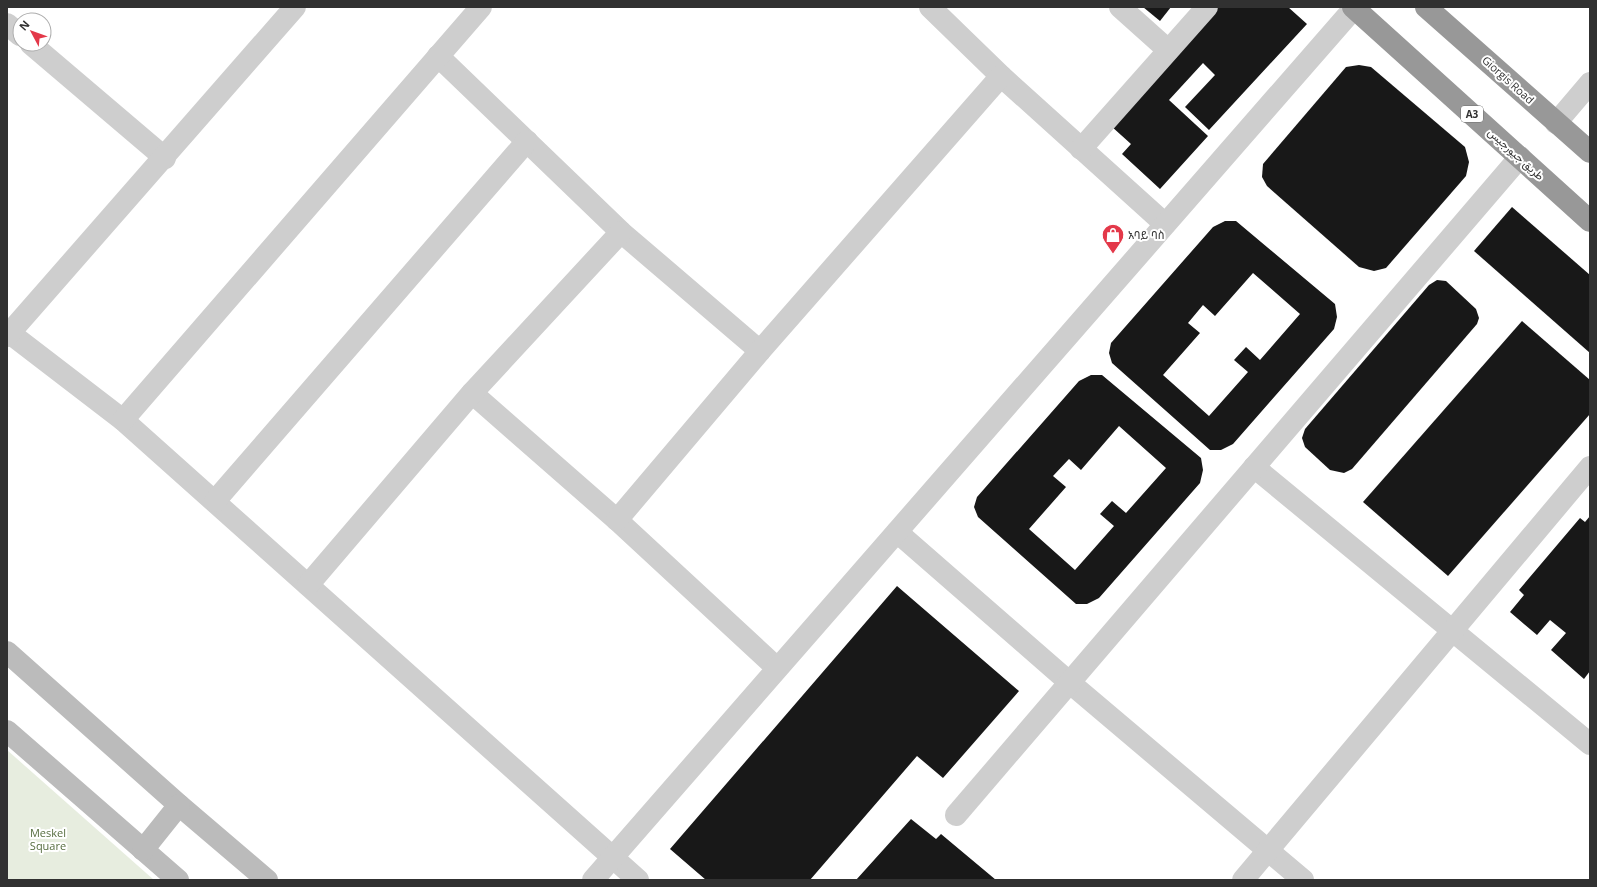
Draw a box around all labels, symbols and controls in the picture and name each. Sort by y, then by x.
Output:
north arrow [12,12,52,52]
text: N [15,17,33,33]
street label: Giorgis Road [1479,52,1538,107]
road number: A3 [1461,106,1483,122]
street label: طريق جيورجيس [1485,124,1548,183]
shop icon: አባይ ባስ [1100,222,1126,255]
place label: አባይ ባስ [1128,227,1165,242]
park label: Meskel Square [30,825,66,853]

